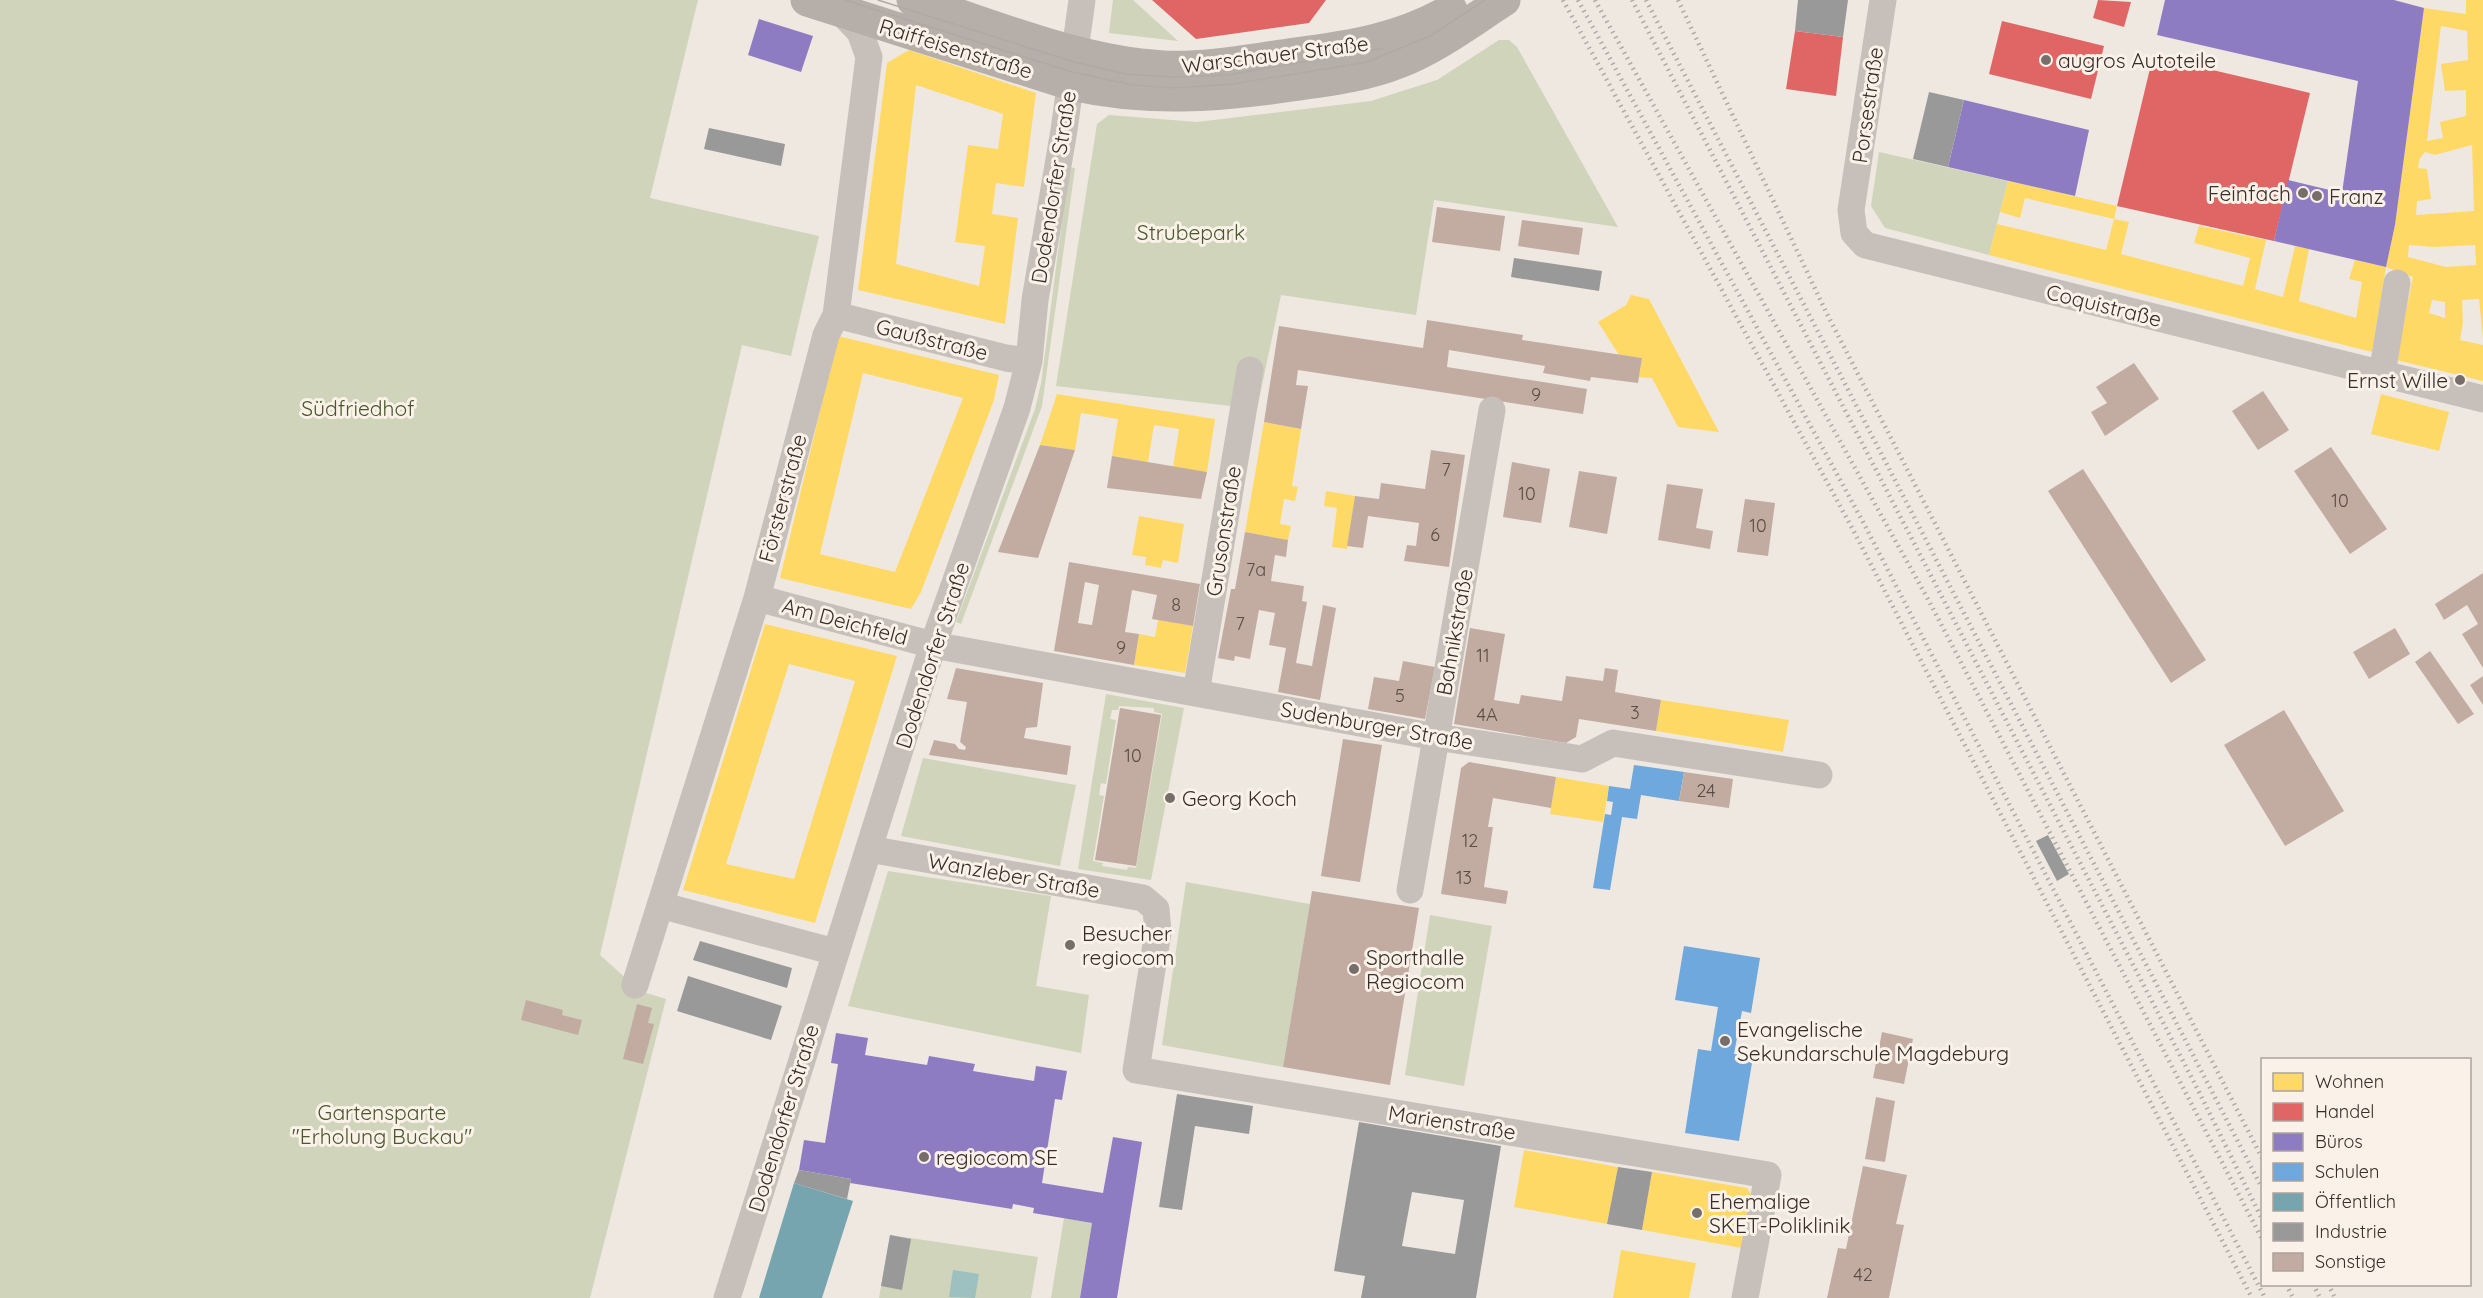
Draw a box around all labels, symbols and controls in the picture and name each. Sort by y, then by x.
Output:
street label: Raiffeisenstraße [876,12,1036,84]
street label: Warschauer Straße [1180,30,1370,78]
street label: Porsestraße [1846,45,1888,165]
place label: augros Autoteile [2058,47,2216,73]
marker: augros Autoteile [2039,53,2053,67]
street label: Dodendorfer Straße [1025,89,1081,285]
place label: Feinfach [2208,180,2291,206]
place label: Franz [2329,183,2383,209]
marker: Feinfach [2296,186,2310,200]
marker: Franz [2310,189,2324,203]
park label: Strubepark [1137,219,1245,245]
street label: Coquistraße [2044,278,2164,332]
street label: Gaußstraße [873,313,991,365]
place label: Ernst Wille [2347,367,2448,393]
marker: Ernst Wille [2453,373,2467,387]
house number: 9 [1531,383,1541,406]
park label: Südfriedhof [301,395,415,421]
street label: Försterstraße [752,431,812,565]
house number: 7 [1441,458,1451,481]
street label: Grusonstraße [1200,464,1246,598]
house number: 10 [1518,482,1536,505]
house number: 10 [2331,489,2349,512]
house number: 10 [1749,514,1767,537]
house number: 6 [1430,523,1440,546]
street label: Dodendorfer Straße [890,558,974,752]
house number: 7a [1246,558,1266,581]
street label: Bahnikstraße [1430,567,1478,697]
street label: Am Deichfeld [779,592,911,650]
house number: 8 [1171,593,1181,616]
house number: 7 [1235,612,1245,635]
house number: 9 [1116,636,1126,659]
house number: 11 [1476,644,1490,667]
house number: 5 [1395,684,1405,707]
street label: Sudenburger Straße [1279,695,1475,755]
house number: 3 [1630,701,1640,724]
house number: 4A [1476,703,1498,726]
house number: 10 [1124,744,1142,767]
house number: 24 [1696,779,1716,802]
place label: Georg Koch [1182,785,1297,811]
marker: Georg Koch [1163,791,1177,805]
house number: 12 [1462,829,1478,852]
street label: Wanzleber Straße [926,847,1102,903]
house number: 13 [1456,866,1472,889]
place label: Besucher regiocom [1082,920,1174,970]
marker: Besucher regiocom [1063,938,1077,952]
place label: Sporthalle Regiocom [1366,944,1465,994]
marker: Sporthalle Regiocom [1347,962,1361,976]
place label: Evangelische Sekundarschule Magdeburg [1737,1016,2009,1066]
street label: Dodendorfer Straße [742,1021,824,1215]
marker: Evangelische Sekundarschule Magdeburg [1718,1034,1732,1048]
legend [2261,1058,2471,1286]
text: Wohnen [2315,1070,2384,1093]
park label: Gartensparte "Erholung Buckau" [292,1099,472,1149]
street label: Marienstraße [1386,1099,1518,1145]
text: Handel [2315,1100,2375,1123]
text: Büros [2315,1130,2363,1153]
place label: regiocom SE [936,1144,1058,1170]
marker: regiocom SE [917,1150,931,1164]
text: Schulen [2315,1160,2379,1183]
place label: Ehemalige SKET-Poliklinik [1709,1188,1850,1238]
text: Öffentlich [2315,1190,2396,1213]
marker: Ehemalige SKET-Poliklinik [1690,1206,1704,1220]
text: Industrie [2315,1220,2387,1243]
text: Sonstige [2315,1250,2386,1273]
house number: 42 [1853,1263,1873,1286]

